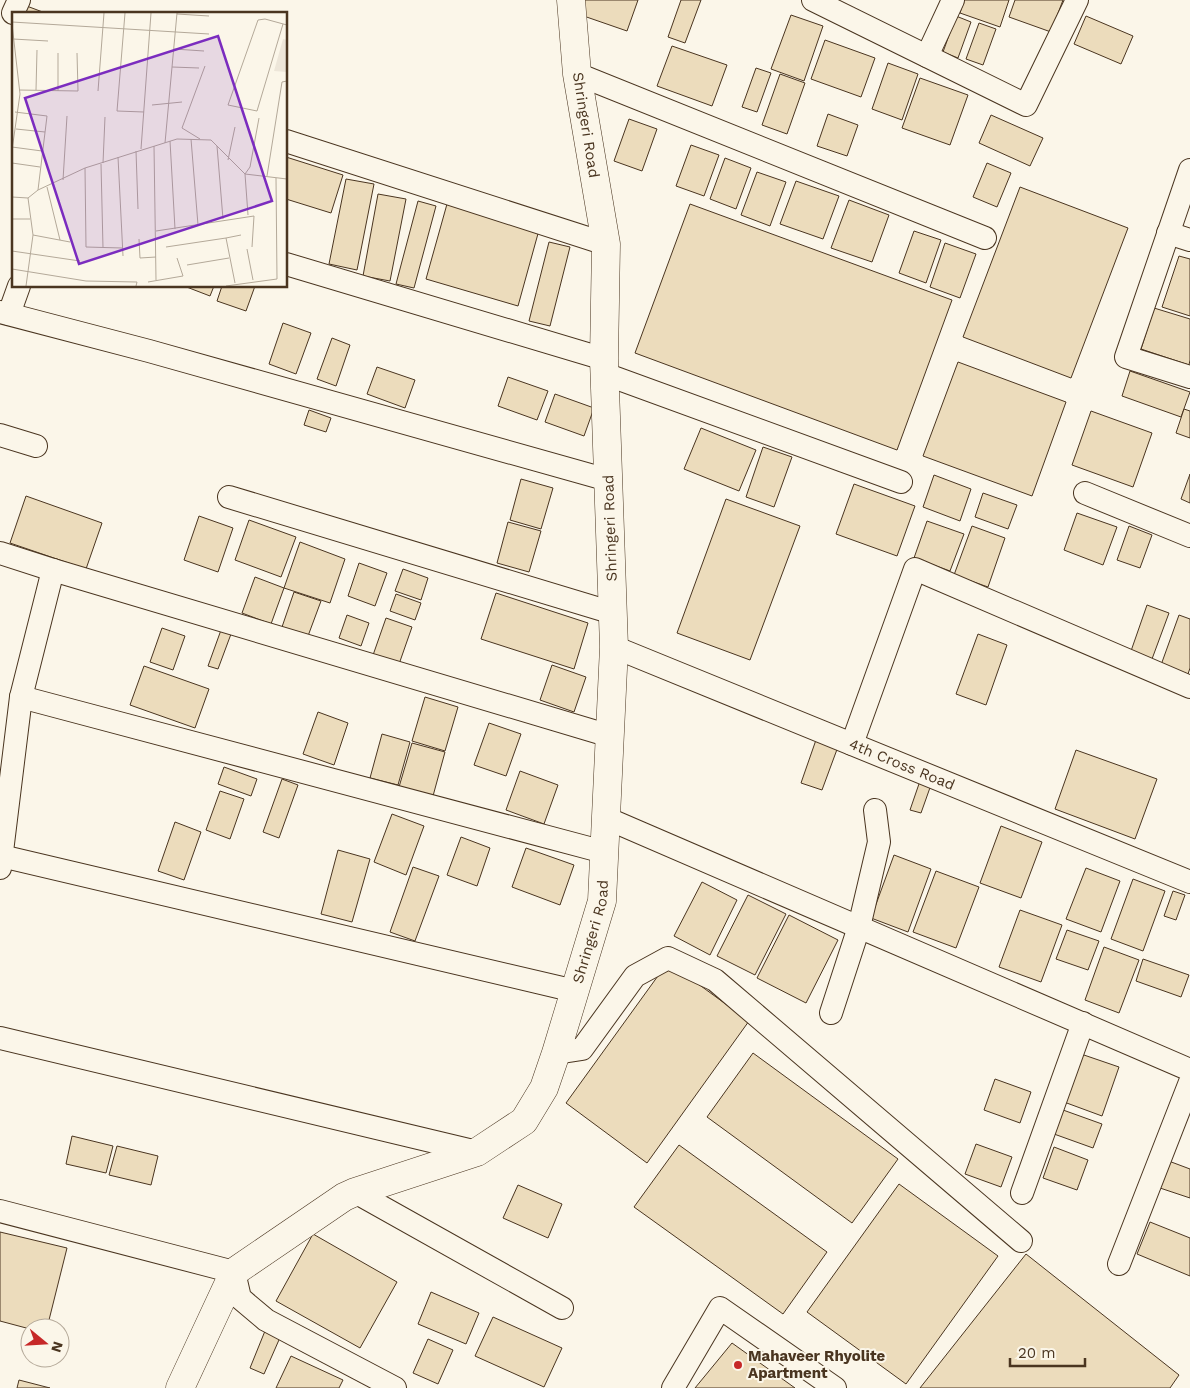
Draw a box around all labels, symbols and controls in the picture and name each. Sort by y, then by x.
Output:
inset map [12,12,288,288]
street label: Shringeri Road [569,71,603,179]
street label: Shringeri Road [599,474,621,582]
street label: 4th Cross Road [846,735,958,794]
street label: Shringeri Road [569,879,612,986]
north arrow [20,1318,70,1368]
scale bar [1010,1336,1085,1368]
text: N [48,1340,67,1354]
text: 20 m [1018,1344,1056,1362]
place label: Mahaveer Rhyolite Apartment [748,1347,886,1382]
marker: Mahaveer Rhyolite Apartment [732,1359,744,1371]

